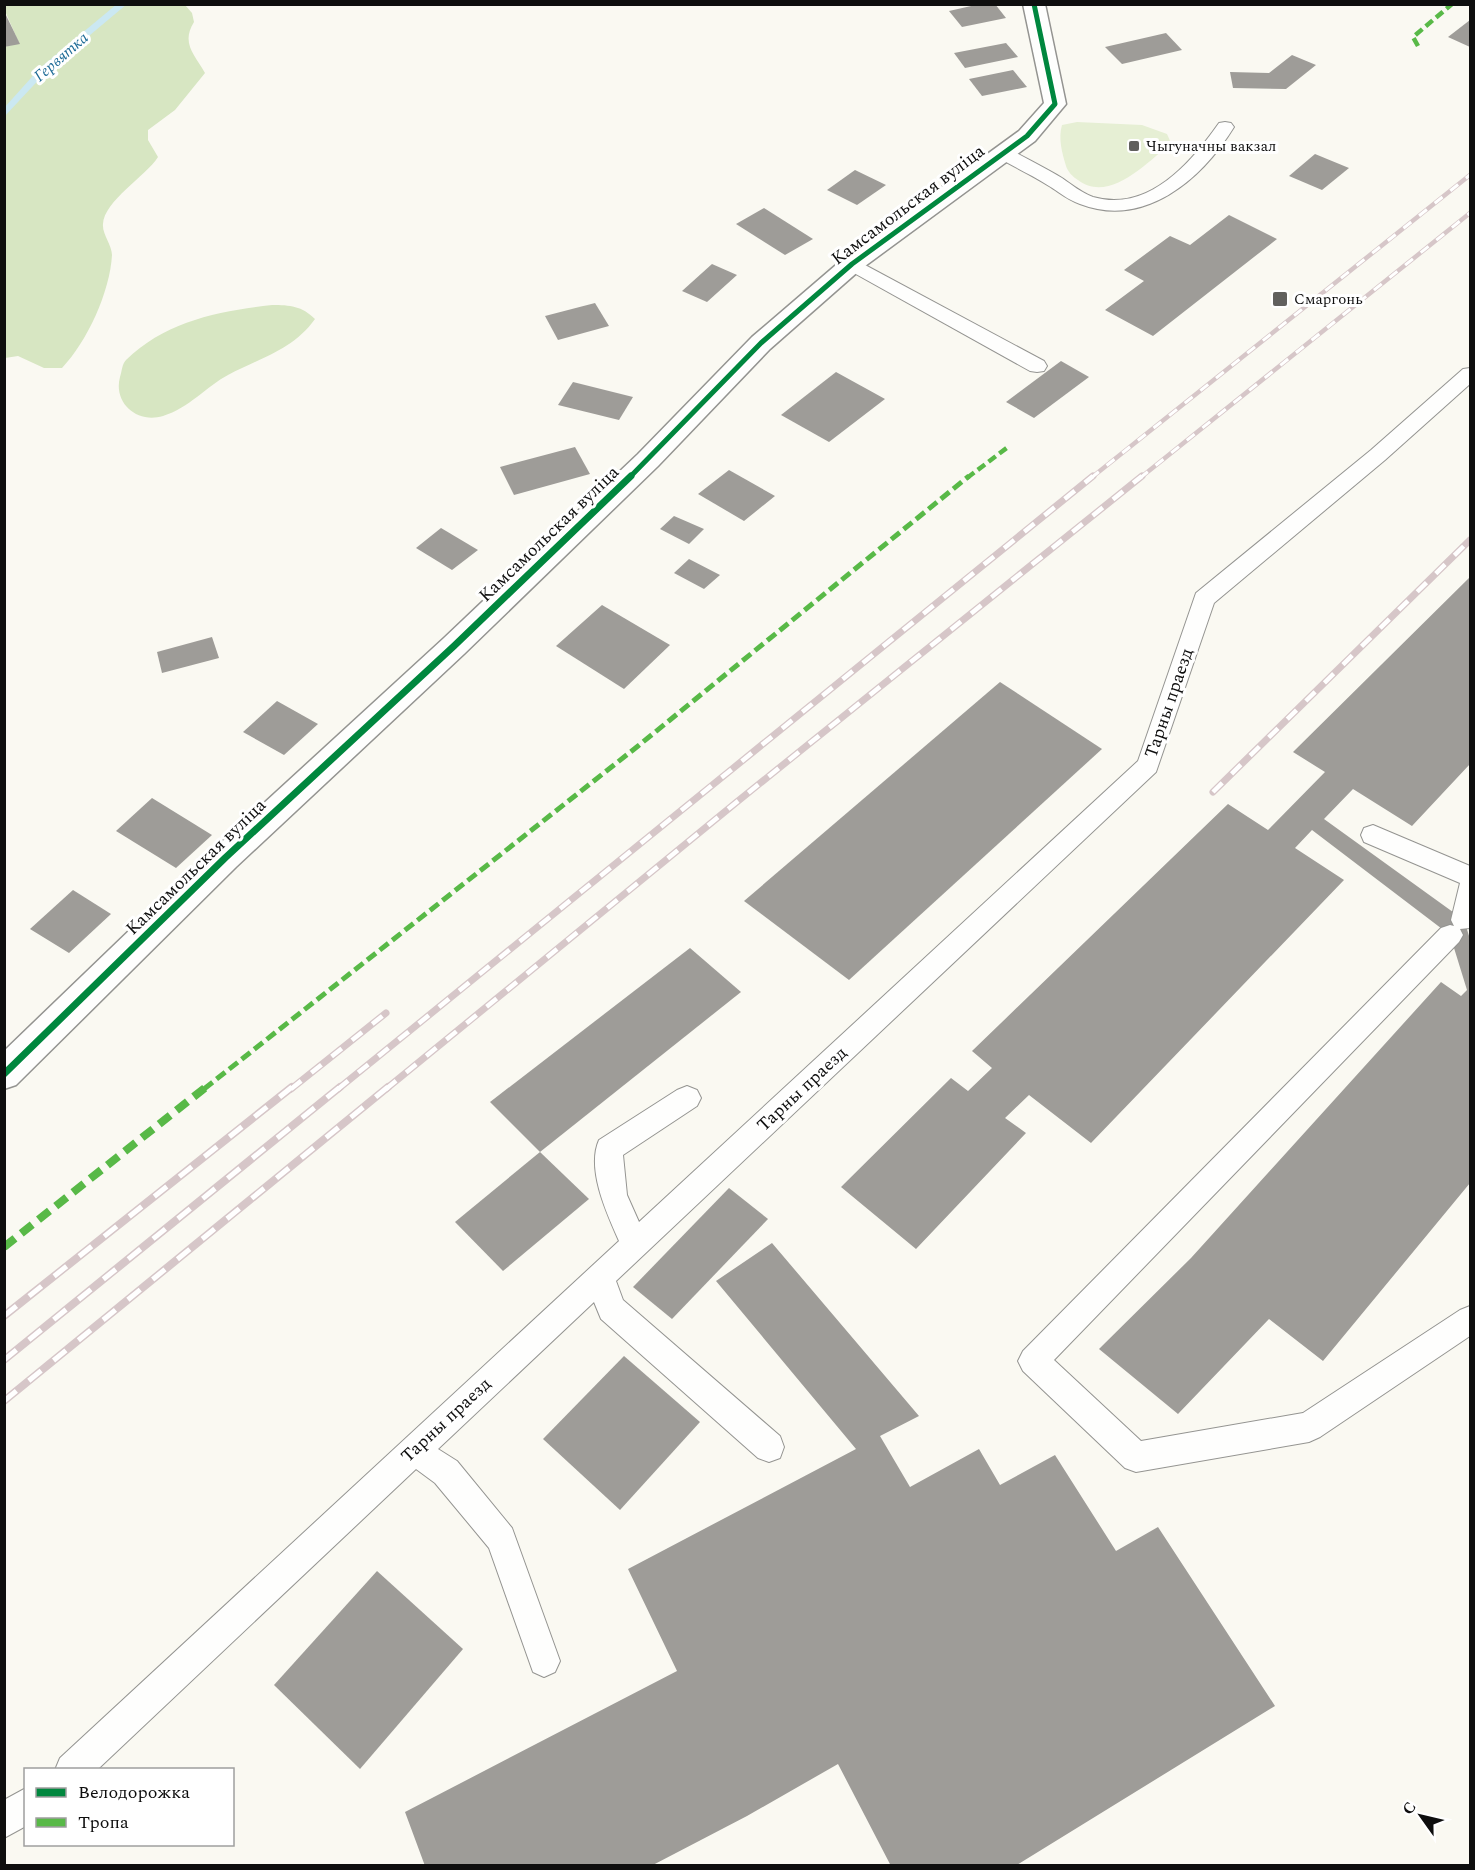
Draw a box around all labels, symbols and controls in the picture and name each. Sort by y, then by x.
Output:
water label: Гервятка [28,26,94,88]
place label: Чыгуначны вакзал [1146,135,1276,158]
street label: Камсамольская вуліца [825,138,991,272]
marker: Чыгуначны вакзал [1127,139,1141,153]
place label: Смаргонь [1294,288,1363,311]
marker: Смаргонь [1271,290,1289,308]
street label: Камсамольская вуліца [473,459,626,608]
street label: Тарны праезд [1138,644,1200,762]
street label: Камсамольская вуліца [120,792,273,941]
street label: Тарны праезд [751,1040,853,1138]
street label: Тарны праезд [395,1371,497,1469]
legend [24,1768,234,1846]
text: Велодорожка [78,1779,190,1806]
north arrow [1391,1786,1451,1846]
text: С [1396,1797,1423,1820]
text: Тропа [78,1809,129,1836]

